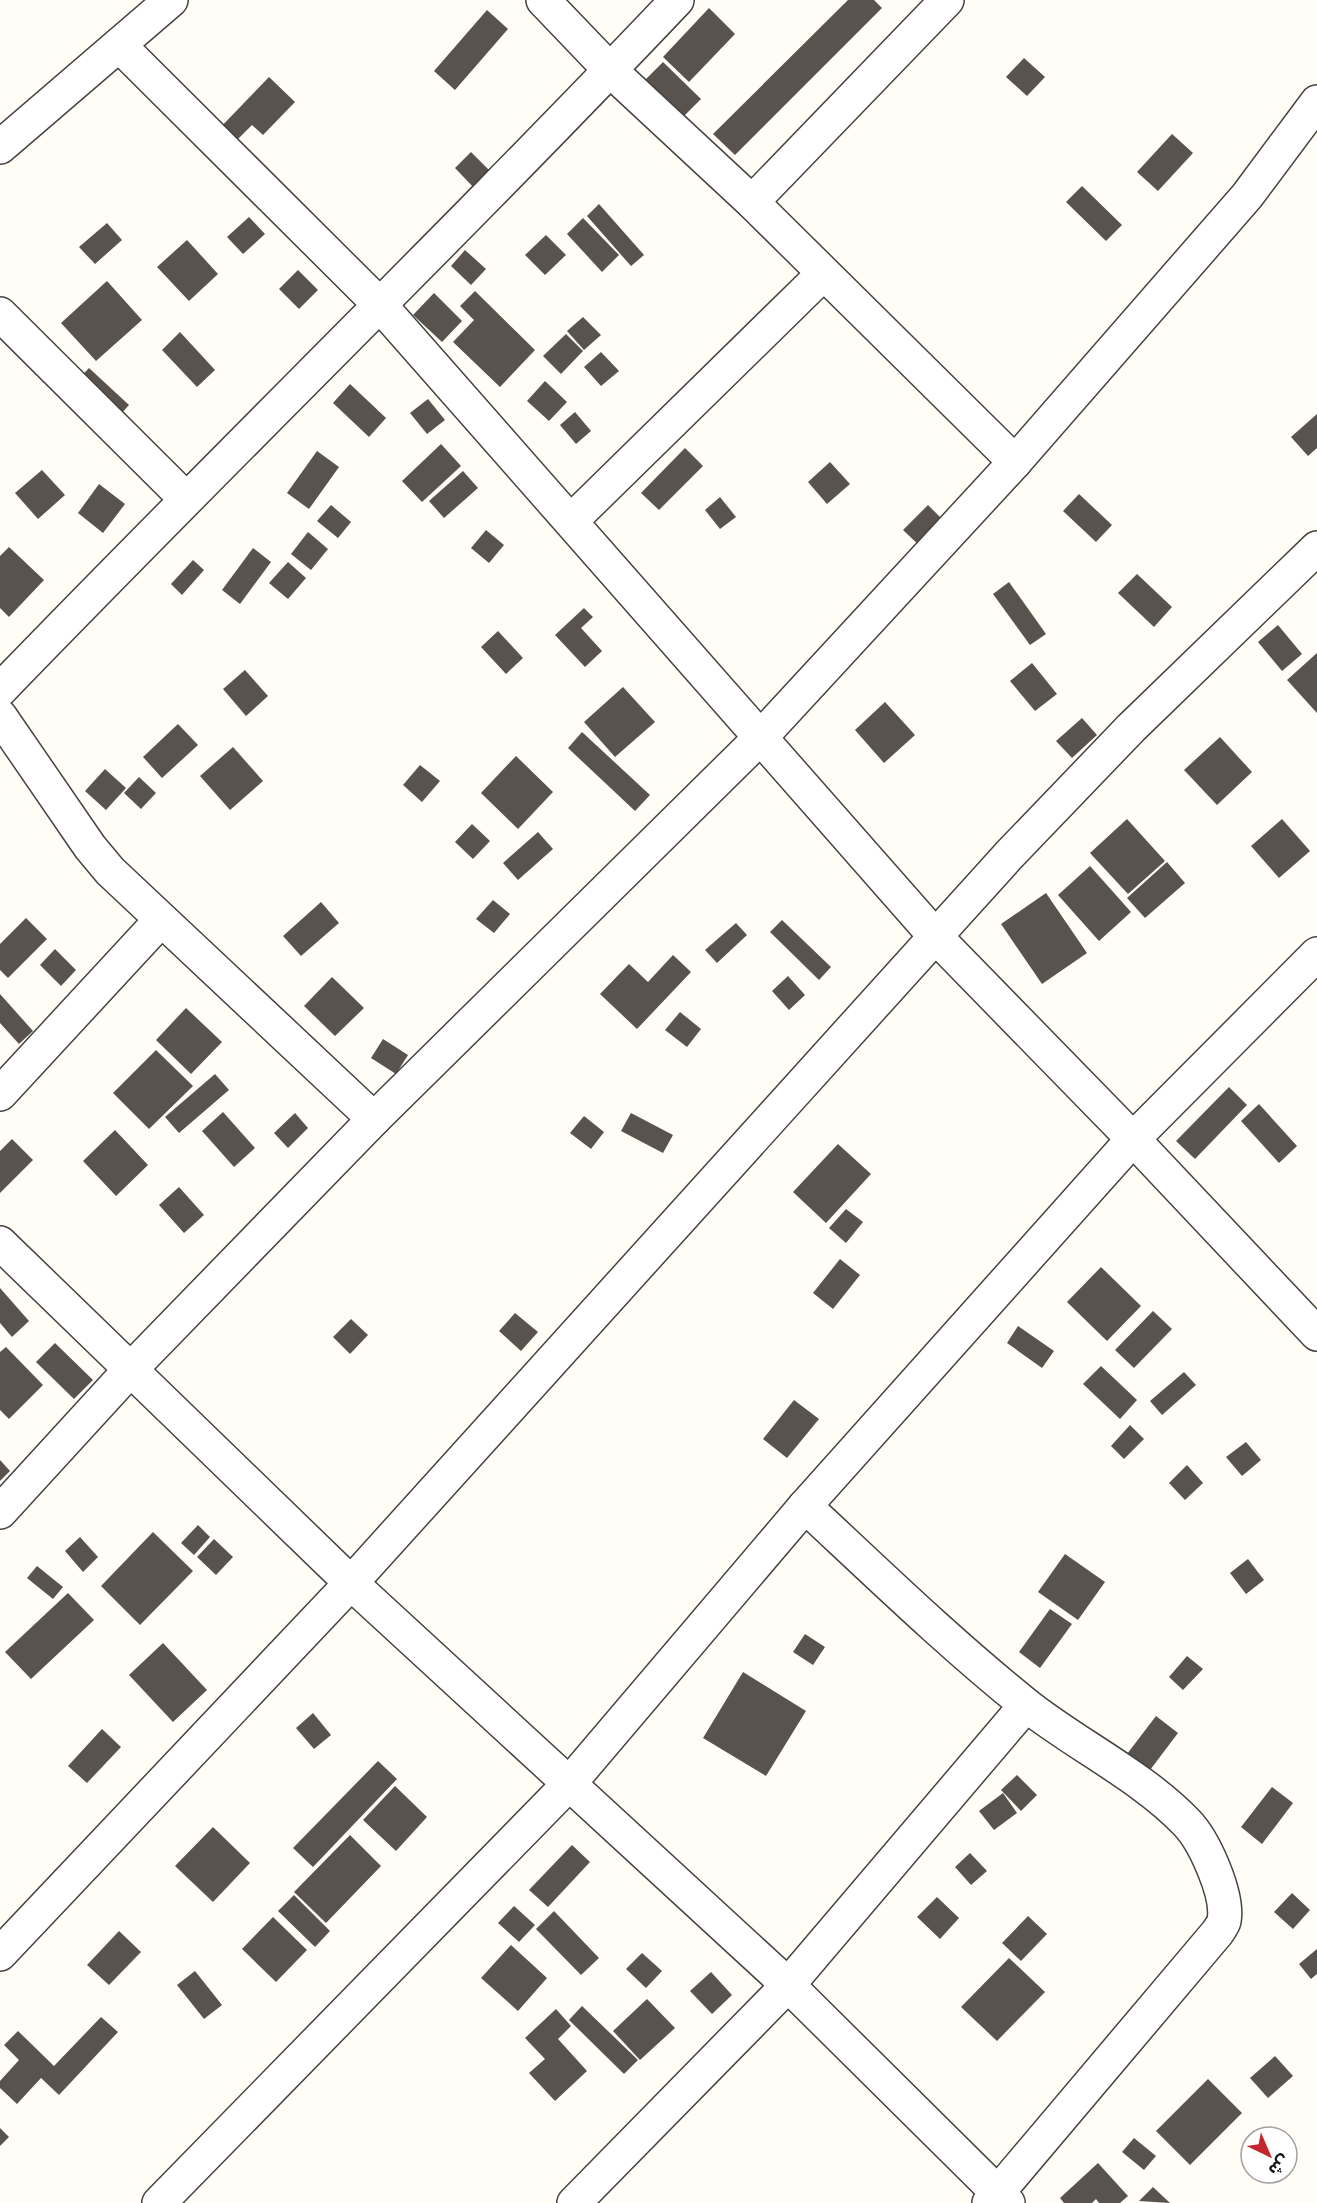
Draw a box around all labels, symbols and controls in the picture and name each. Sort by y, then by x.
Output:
north arrow [1239,2125,1299,2185]
text: ش [1264,2150,1295,2181]

